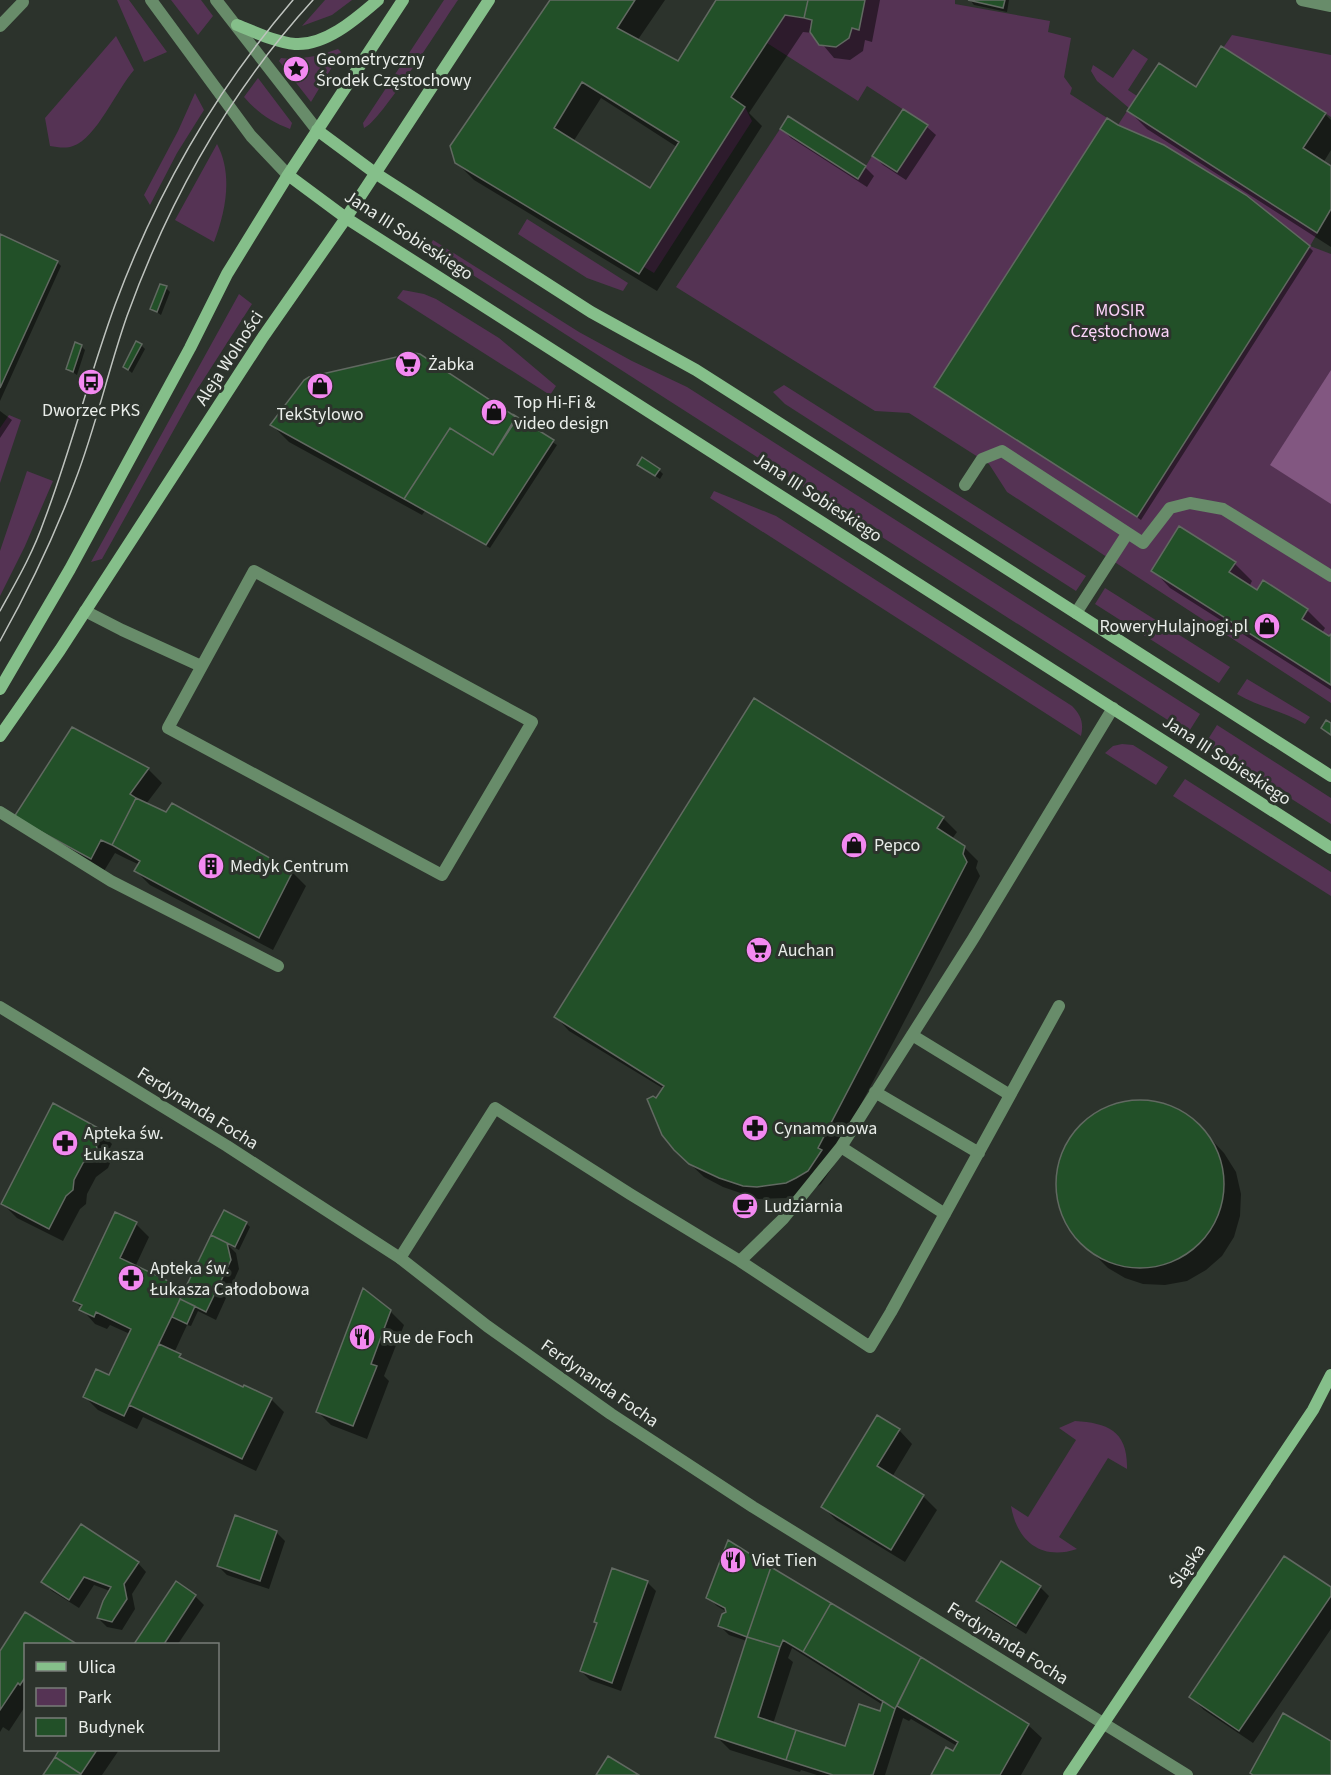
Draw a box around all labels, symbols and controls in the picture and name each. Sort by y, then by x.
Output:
place label: Geometryczny Środek Częstochowy [316,47,472,93]
place icon: Geometryczny Środek Częstochowy [281,54,311,84]
street label: Jana III Sobieskiego [339,184,478,286]
park label: MOSIR Częstochowa [1071,298,1169,344]
street label: Aleja Wolności [189,306,269,411]
supermarket icon: Żabka [393,349,423,379]
place label: Żabka [428,352,474,377]
bus stop icon: Dworzec PKS [76,367,106,397]
shop icon: TekStylowo [305,371,335,401]
place label: Top Hi-Fi & video design [514,390,609,436]
shop icon: Top Hi-Fi & video design [479,397,509,427]
place label: Dworzec PKS [42,398,140,423]
place label: TekStylowo [277,402,363,427]
street label: Jana III Sobieskiego [748,446,887,548]
shop icon: RoweryHulajnogi.pl [1252,611,1282,641]
place label: RoweryHulajnogi.pl [1100,614,1248,639]
street label: Jana III Sobieskiego [1157,709,1296,811]
shop icon: Pepco [839,830,869,860]
place label: Pepco [874,833,920,858]
building icon: Medyk Centrum [196,851,226,881]
place label: Medyk Centrum [230,854,349,879]
supermarket icon: Auchan [744,935,774,965]
place label: Auchan [778,938,834,963]
street label: Ferdynanda Focha [132,1061,263,1156]
pharmacy icon: Cynamonowa [740,1113,770,1143]
place label: Cynamonowa [774,1116,877,1141]
place label: Apteka św. Łukasza [83,1121,164,1167]
pharmacy icon: Apteka św. Łukasza [50,1128,80,1158]
cafe icon: Ludziarnia [730,1191,760,1221]
place label: Ludziarnia [764,1194,843,1219]
place label: Apteka św. Łukasza Całodobowa [149,1256,310,1302]
pharmacy icon: Apteka św. Łukasza Całodobowa [116,1263,146,1293]
restaurant icon: Rue de Foch [347,1322,377,1352]
place label: Rue de Foch [382,1325,473,1350]
street label: Ferdynanda Focha [536,1333,664,1433]
street label: Śląska [1163,1539,1211,1593]
restaurant icon: Viet Tien [718,1545,748,1575]
place label: Viet Tien [752,1548,817,1573]
street label: Ferdynanda Focha [942,1596,1073,1691]
legend [24,1643,219,1751]
text: Ulica [78,1655,116,1680]
text: Park [78,1685,112,1710]
text: Budynek [78,1715,145,1740]

